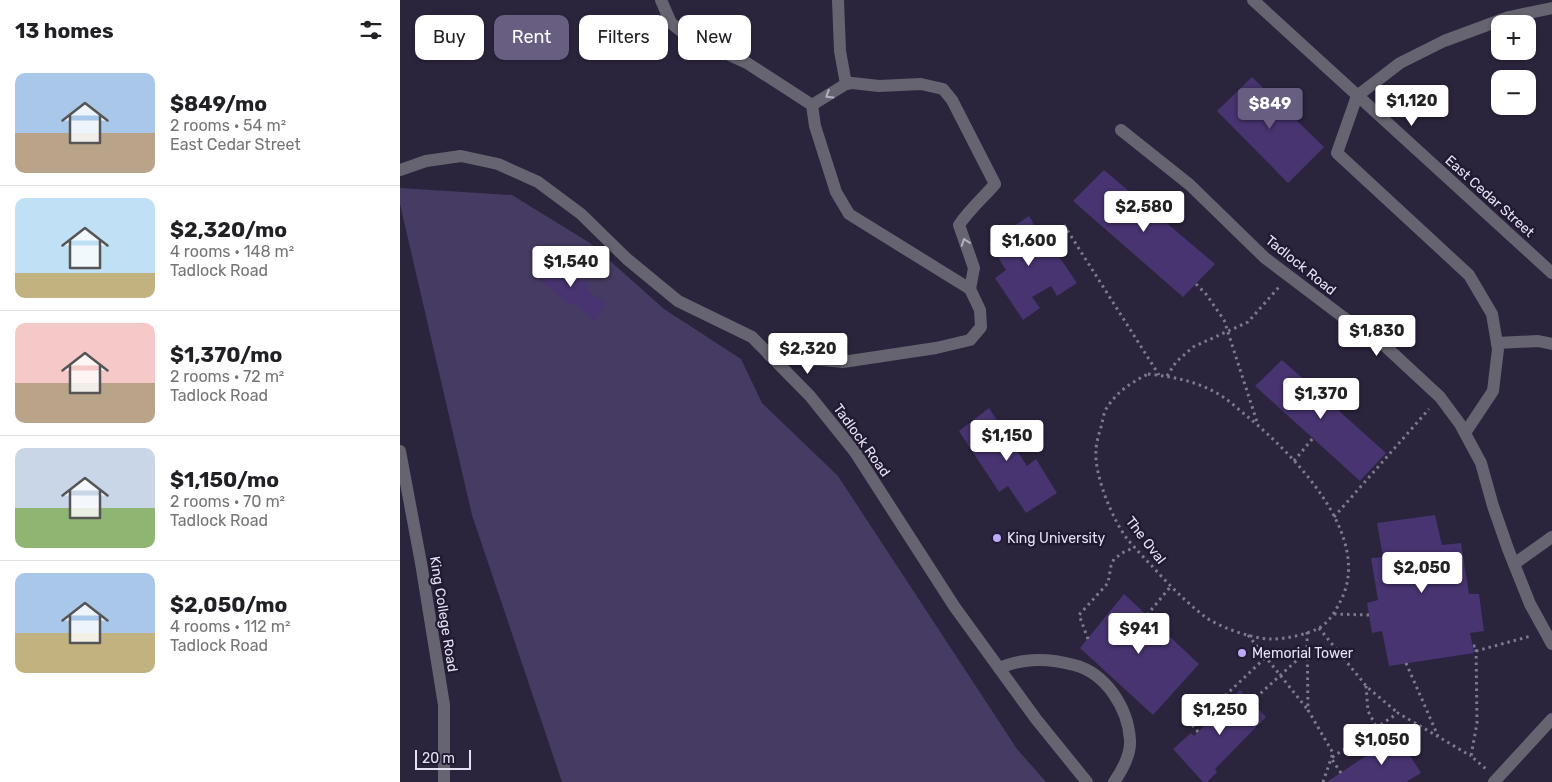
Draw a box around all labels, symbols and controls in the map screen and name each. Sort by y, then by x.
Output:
chip: Buy [415,15,484,60]
chip: Rent [494,15,569,60]
chip: Filters [579,15,668,60]
chip: New [678,15,751,60]
map controls [1491,15,1536,115]
button: + [1491,15,1536,60]
icon: filters [357,16,385,44]
text: 13 homes [15,18,114,43]
button: − [1491,70,1536,115]
pin: $1,120 [1371,84,1453,127]
one-way arrow [825,88,834,98]
pin: $849 [1240,88,1300,130]
text: $849/mo [170,91,267,116]
text: $1,120 [1386,91,1438,110]
icon: home [55,93,115,153]
text: $849 [1249,94,1291,113]
text: 2 rooms · 54 m² [170,116,286,135]
text: East Cedar Street [170,135,301,154]
street label: East Cedar Street [1441,152,1538,241]
pin: $2,580 [1103,190,1185,233]
text: $2,580 [1115,197,1173,216]
text: $2,320/mo [170,217,287,242]
icon: home [55,218,115,278]
pin: $1,600 [988,224,1070,267]
text: $1,600 [1001,231,1057,250]
street label: Tadlock Road [1262,232,1339,299]
one-way arrow [961,238,971,247]
text: 4 rooms · 148 m² [170,242,294,261]
pin: $1,540 [530,246,612,288]
text: $1,540 [543,252,599,271]
text: Tadlock Road [170,261,268,280]
pin: $1,830 [1336,314,1418,357]
text: $1,830 [1349,321,1405,340]
pin: $2,320 [767,332,849,375]
text: $2,320 [779,339,837,358]
text: $1,370/mo [170,342,282,367]
icon: home [55,343,115,403]
text: 2 rooms · 72 m² [170,367,284,386]
pin: $1,370 [1280,378,1362,420]
text: $1,370 [1294,384,1348,403]
text: Tadlock Road [170,386,268,405]
street label: Tadlock Road [830,401,894,480]
pin: $1,150 [966,420,1048,462]
text: $1,150 [981,426,1033,445]
text: $1,150/mo [170,467,279,492]
icon: home [55,468,115,528]
text: 2 rooms · 70 m² [170,492,285,511]
text: Tadlock Road [170,511,268,530]
street label: The Oval [1122,513,1169,567]
place label: King University [1007,530,1105,547]
marker: King University [991,532,1003,544]
pin: $2,050 [1381,552,1463,594]
street label: King College Road [426,555,461,673]
text: $2,050 [1393,558,1451,577]
text: $2,050/mo [170,592,287,617]
icon: home [55,593,115,653]
pin: $941 [1109,612,1169,655]
text: 4 rooms · 112 m² [170,617,290,636]
text: $941 [1119,619,1159,638]
text: Tadlock Road [170,636,268,655]
place label: Memorial Tower [1252,645,1354,662]
marker: Memorial Tower [1236,647,1248,659]
pin: $1,250 [1179,694,1261,736]
text: $1,250 [1193,700,1247,719]
pin: $1,050 [1341,724,1423,766]
text: $1,050 [1354,730,1410,749]
scale bar [415,747,471,770]
text: 20 m [422,750,455,767]

